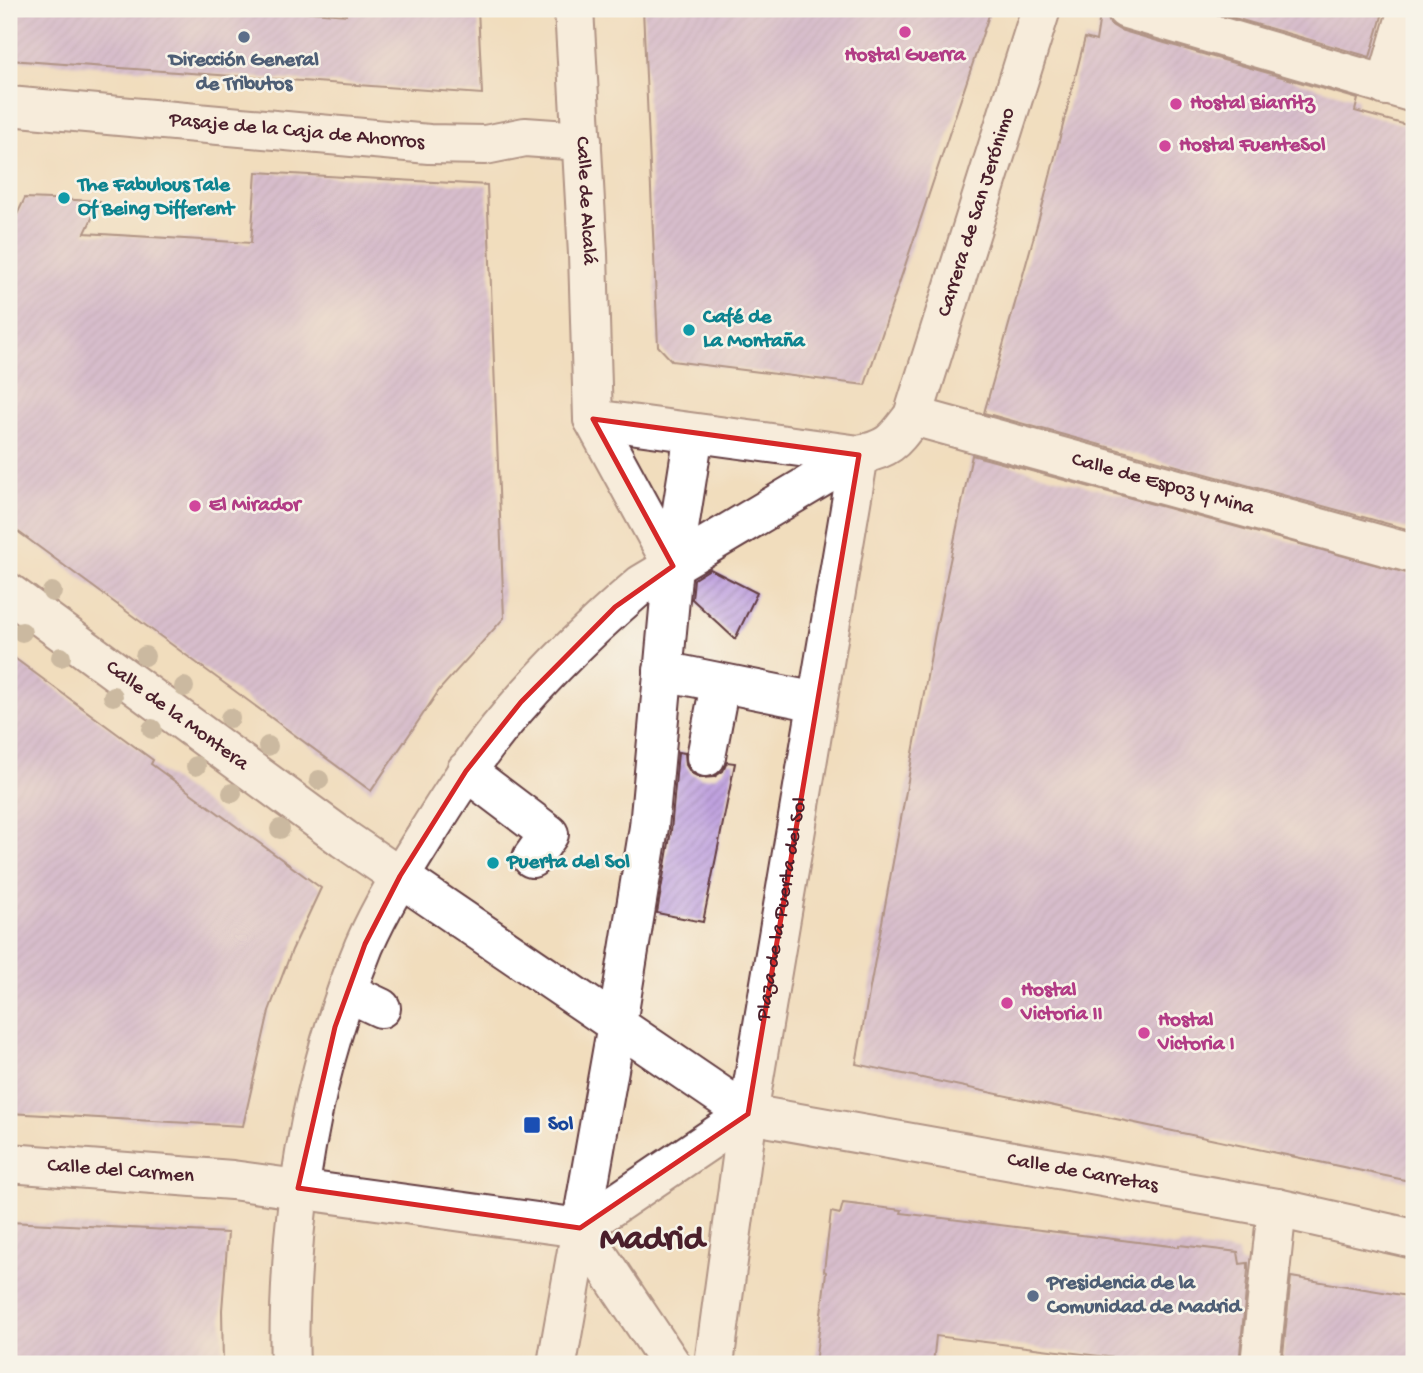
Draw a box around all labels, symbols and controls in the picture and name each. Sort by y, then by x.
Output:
marker: Hostal Guerra [897,24,913,40]
marker: Dirección General de Tributos [236,29,252,45]
place label: Hostal Guerra [845,44,967,69]
place label: Dirección General de Tributos [167,49,319,98]
place label: Hostal Biarritz [1190,92,1316,117]
marker: Hostal Biarritz [1168,96,1184,112]
street label: Carrera de San Jerónimo [932,104,1022,320]
street label: Pasaje de la Caja de Ahorros [167,108,427,156]
place label: Hostal FuenteSol [1179,134,1326,159]
street label: Calle de Alcalá [569,136,601,267]
marker: Hostal FuenteSol [1157,138,1173,154]
place label: The Fabulous Tale Of Being Different [76,174,236,223]
marker: The Fabulous Tale Of Being Different [56,190,72,206]
place label: Café de La Montaña [702,306,806,355]
marker: Café de La Montaña [681,322,697,338]
street label: Calle de Espoz y Mina [1068,448,1258,522]
place label: El Mirador [209,494,303,519]
marker: El Mirador [187,498,203,514]
street label: Calle de la Montera [100,655,254,778]
street label: Plaza de la Puerta del Sol [751,796,814,1024]
place label: Puerta del Sol [506,851,630,876]
marker: Puerta del Sol [485,855,501,871]
place label: Hostal Victoria II [1020,979,1103,1028]
marker: Hostal Victoria II [999,995,1015,1011]
place label: Hostal Victoria I [1157,1009,1235,1058]
marker: Hostal Victoria I [1136,1025,1152,1041]
place label: Sol [548,1113,574,1138]
marker: Sol [522,1115,542,1135]
street label: Calle de Carretas [1005,1148,1161,1199]
street label: Calle del Carmen [46,1153,195,1190]
district label: Madrid [600,1220,708,1261]
place label: Presidencia de la Comunidad de Madrid [1046,1272,1243,1321]
marker: Presidencia de la Comunidad de Madrid [1025,1288,1041,1304]

